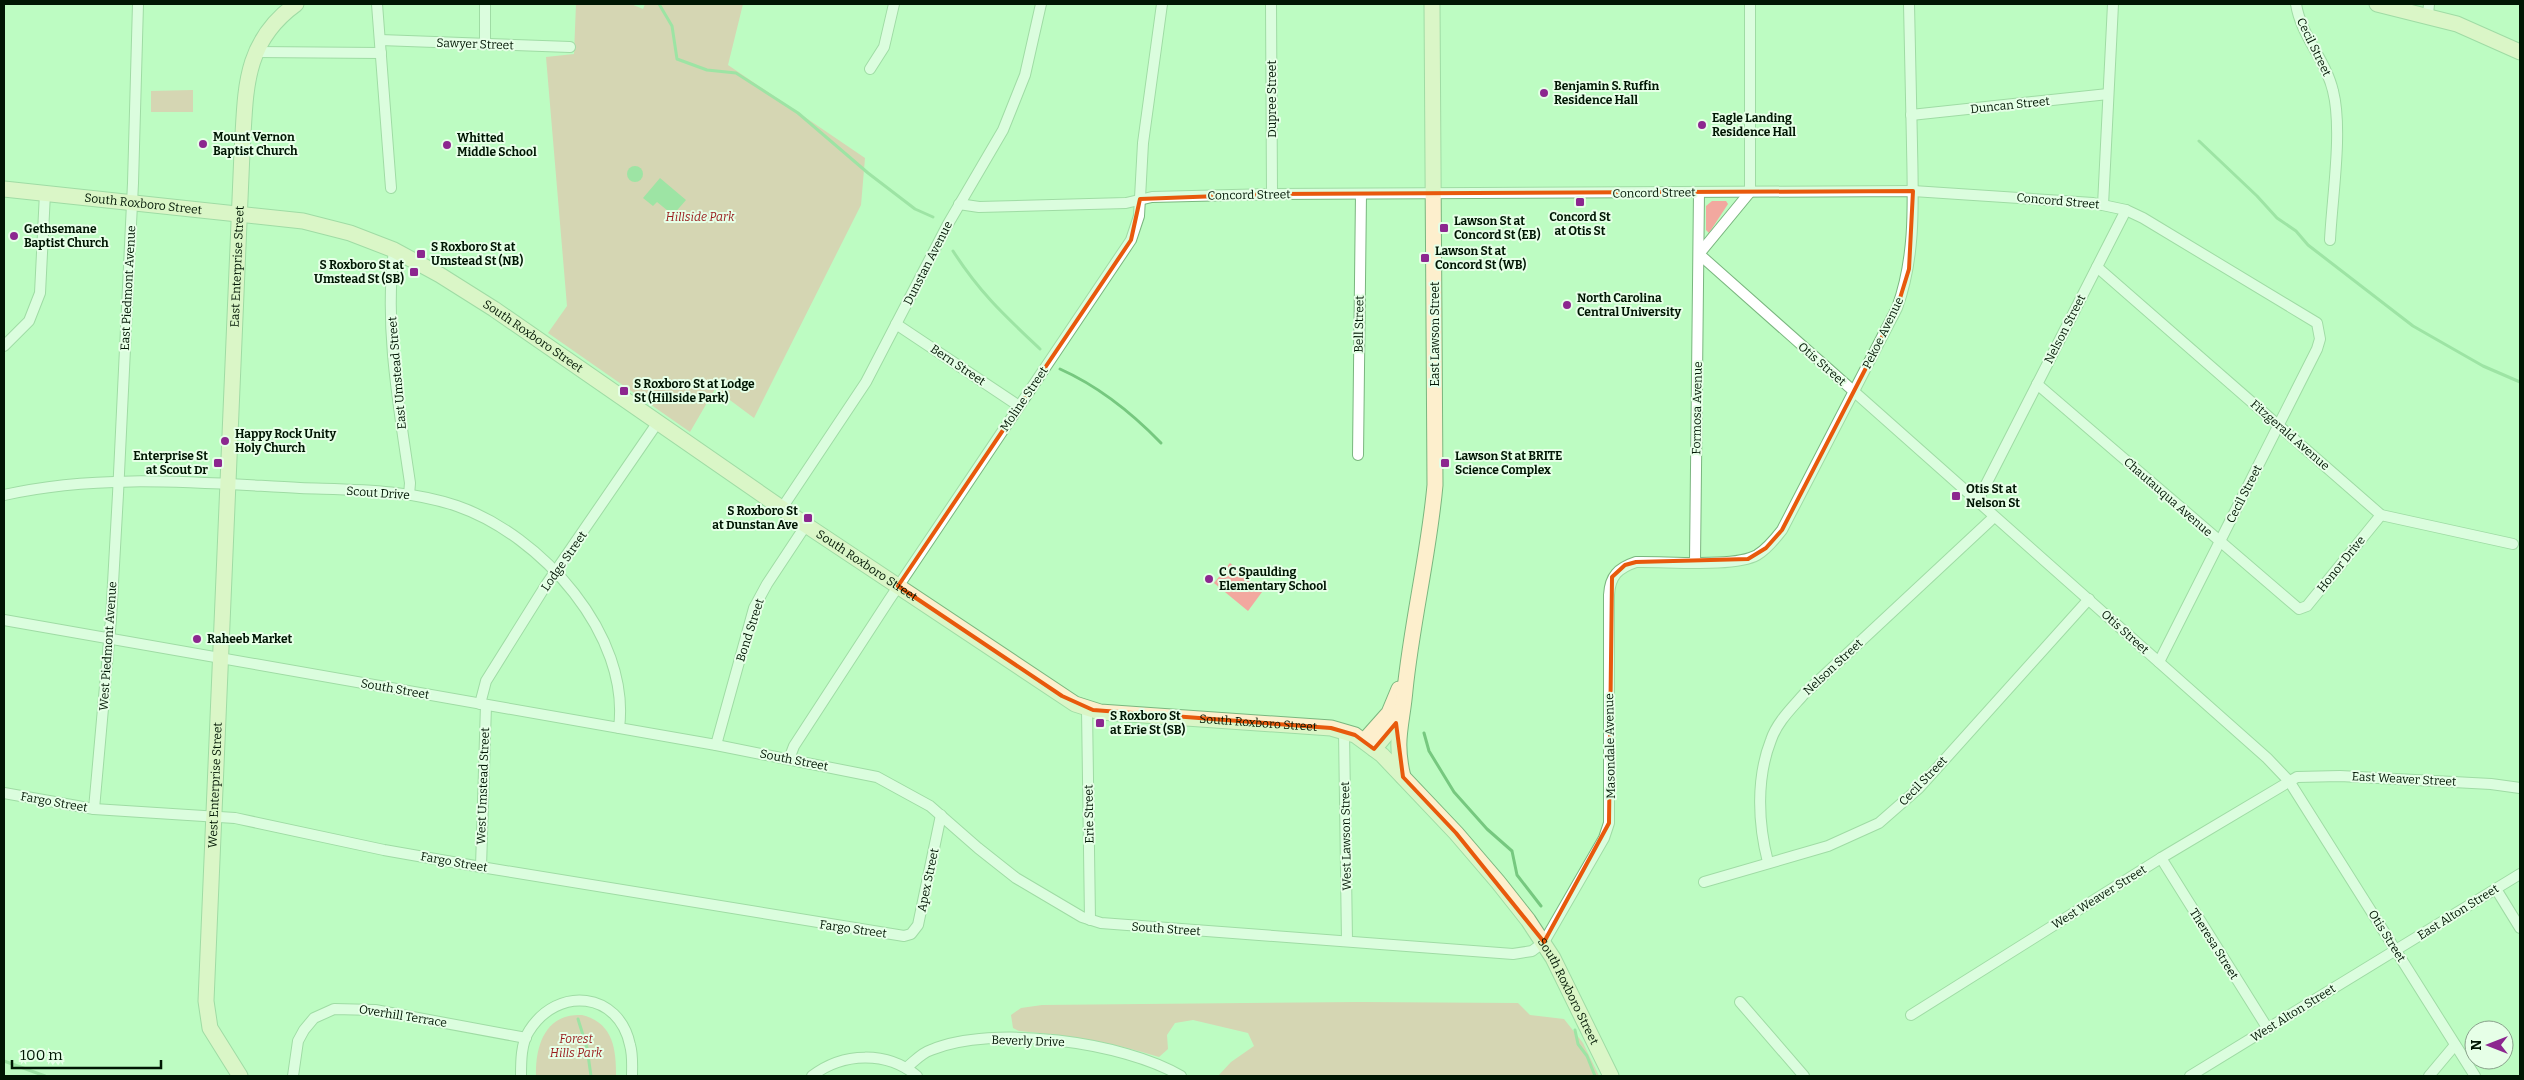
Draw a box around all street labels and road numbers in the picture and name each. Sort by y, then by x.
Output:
street label: Cecil Street [2294,15,2334,79]
street label: Sawyer Street [436,36,515,52]
street label: Dupree Street [1265,60,1279,138]
street label: Duncan Street [1970,94,2051,116]
street label: Concord Street [1612,185,1696,201]
street label: Concord Street [1207,187,1291,203]
street label: Concord Street [2016,190,2101,212]
street label: South Roxboro Street [84,191,203,217]
street label: East Enterprise Street [228,205,247,328]
street label: Dunstan Avenue [901,219,955,307]
street label: East Piedmont Avenue [118,225,138,351]
street label: East Lawson Street [1428,281,1442,386]
street label: Nelson Street [2042,291,2089,366]
street label: Bell Street [1352,295,1367,353]
street label: Pekoe Avenue [1860,295,1906,371]
street label: South Roxboro Street [480,297,586,376]
street label: East Umstead Street [385,315,409,430]
street label: Otis Street [1795,339,1849,389]
street label: Bern Street [928,342,989,389]
street label: Formosa Avenue [1689,361,1705,455]
street label: Moline Street [997,364,1051,434]
street label: Fitzgerald Avenue [2248,397,2332,473]
street label: Chautauqua Avenue [2121,455,2215,539]
street label: Cecil Street [2223,462,2265,525]
street label: Scout Drive [346,484,410,502]
street label: South Roxboro Street [814,527,920,604]
street label: Lodge Street [538,528,590,594]
street label: Honor Drive [2314,533,2368,595]
street label: West Piedmont Avenue [96,581,120,711]
street label: Bond Street [733,596,767,663]
street label: Otis Street [2098,607,2152,657]
street label: Nelson Street [1800,636,1866,698]
street label: South Street [360,676,431,702]
street label: Masondale Avenue [1602,693,1618,799]
street label: South Roxboro Street [1199,712,1318,734]
street label: West Enterprise Street [205,721,225,848]
street label: West Umstead Street [474,726,492,845]
street label: South Street [759,747,830,774]
street label: Cecil Street [1896,753,1950,809]
street label: East Weaver Street [2351,769,2457,789]
street label: West Lawson Street [1338,781,1354,891]
street label: Erie Street [1081,784,1097,844]
street label: Fargo Street [19,789,89,815]
street label: Apex Street [914,846,942,913]
street label: Fargo Street [419,849,489,875]
street label: West Weaver Street [2049,862,2149,932]
street label: East Alton Street [2415,881,2502,943]
street label: Theresa Street [2187,906,2242,983]
street label: Otis Street [2365,907,2409,965]
street label: Fargo Street [818,917,888,941]
street label: South Street [1131,920,1202,938]
street label: South Roxboro Street [1535,935,1602,1047]
street label: West Alton Street [2248,981,2338,1045]
street label: Overhill Terrace [358,1002,448,1030]
street label: Beverly Drive [991,1033,1065,1049]

